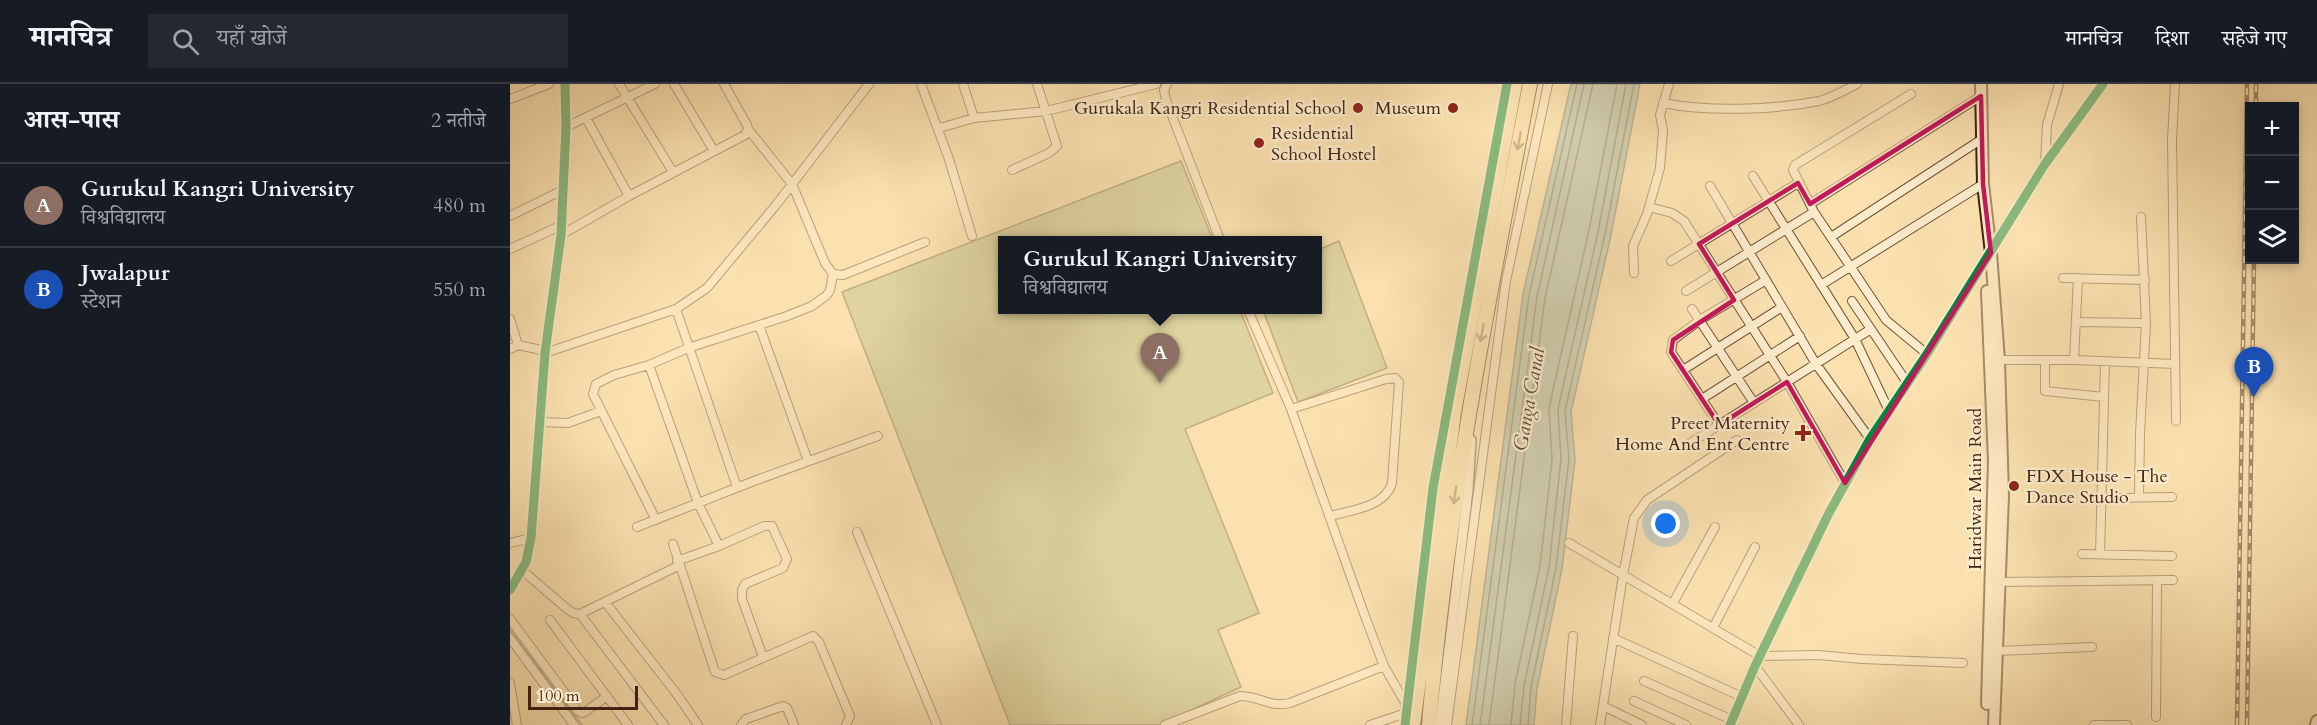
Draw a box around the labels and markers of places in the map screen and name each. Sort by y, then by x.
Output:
place label: Gurukala Kangri Residential School [1074,96,1346,121]
place label: Museum [1375,96,1442,121]
marker: Gurukala Kangri Residential School [1351,101,1365,115]
marker: Museum [1446,101,1460,115]
place label: Residential School Hostel [1271,121,1377,167]
marker: Residential School Hostel [1252,136,1266,150]
pin: A [1140,334,1180,383]
pin: B [2234,348,2274,397]
place label: Preet Maternity Home And Ent Centre [1615,411,1790,457]
marker: Preet Maternity Home And Ent Centre [1794,424,1812,442]
place label: FDX House - The Dance Studio [2026,464,2168,510]
marker: FDX House - The Dance Studio [2007,479,2021,493]

